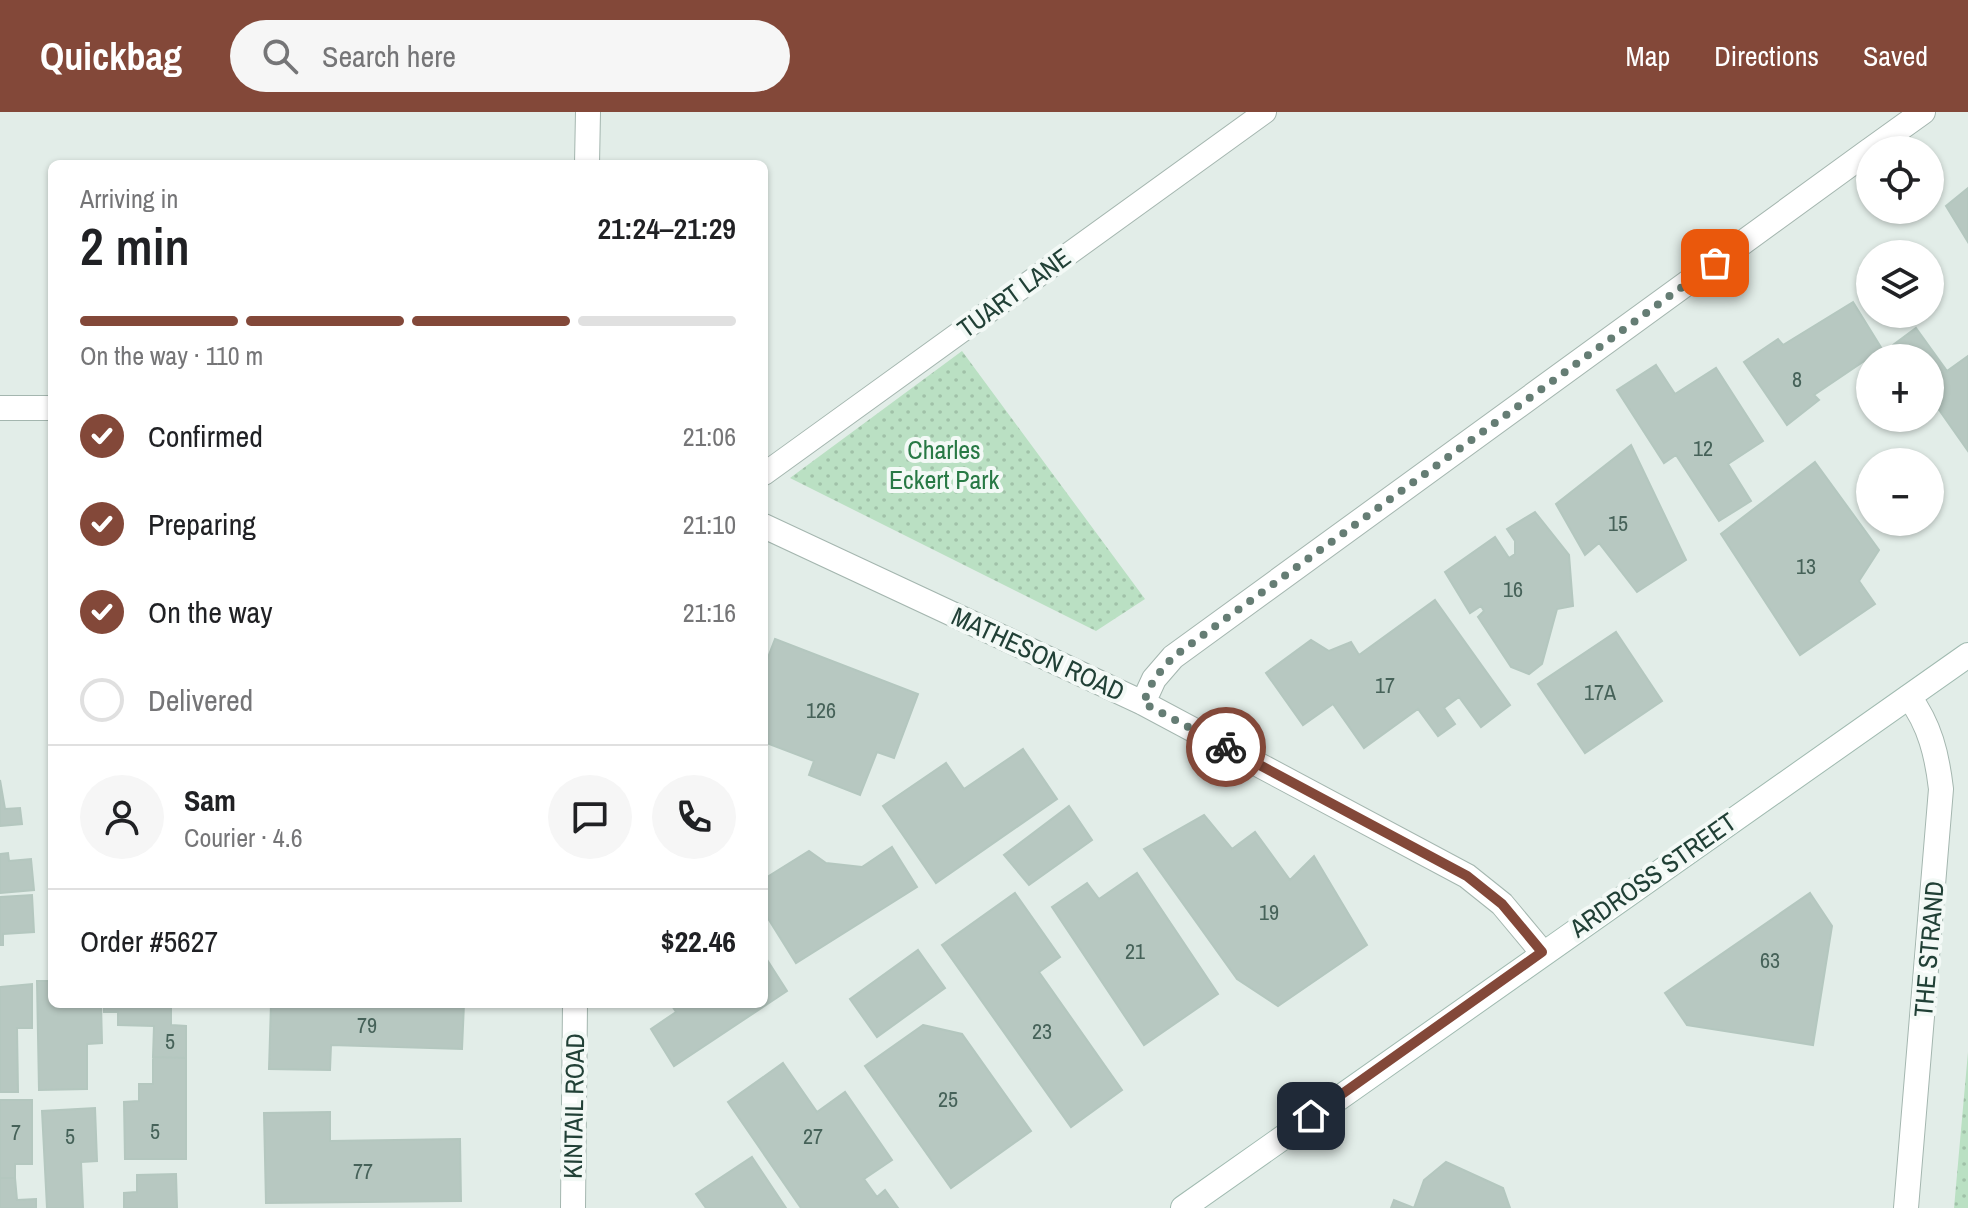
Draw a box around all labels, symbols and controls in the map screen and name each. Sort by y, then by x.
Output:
search box [230,20,790,92]
text: Quickbag [40,31,182,82]
icon: search [258,34,302,78]
text: Search here [322,36,456,76]
text: Map [1626,37,1670,75]
text: Directions [1714,37,1819,75]
text: Saved [1863,37,1928,75]
map controls [1856,136,1944,536]
button: locate [1856,136,1944,224]
text: Arriving in [80,181,178,216]
text: 21:24–21:29 [597,208,736,248]
text: 2 min [80,211,190,281]
pin [1681,229,1749,297]
street label: TUART LANE [950,240,1077,346]
button: layers [1856,240,1944,328]
icon: bag [1693,241,1737,285]
text: On the way · 110 m [80,338,263,373]
button: + [1856,344,1944,432]
house number: 8 [1792,364,1802,394]
icon: check [80,414,124,458]
text: Confirmed [148,416,263,456]
text: 21:06 [683,419,736,454]
park label: Charles Eckert Park [889,432,999,497]
house number: 12 [1693,433,1713,463]
button: − [1856,448,1944,536]
icon: check [80,502,124,546]
text: Preparing [148,504,256,544]
text: 21:10 [683,507,736,542]
house number: 15 [1608,508,1628,538]
house number: 13 [1796,551,1816,581]
house number: 16 [1503,574,1523,604]
icon: check [80,590,124,634]
text: On the way [148,592,272,632]
text: 21:16 [683,595,736,630]
street label: MATHESON ROAD [946,598,1130,709]
house number: 17 [1375,670,1395,700]
house number: 17A [1584,677,1617,707]
text: Delivered [148,680,253,720]
house number: 126 [806,695,836,725]
courier [1186,707,1266,787]
icon: bike [1204,725,1248,769]
button: person [80,775,164,859]
button: chat [548,775,632,859]
button: phone [652,775,736,859]
text: Sam [184,780,236,820]
street label: ARDROSS STREET [1562,804,1743,946]
text: Courier · 4.6 [184,820,303,855]
street label: THE STRAND [1905,880,1952,1018]
house number: 19 [1259,897,1279,927]
text: Order #5627 [80,921,218,961]
text: $22.46 [661,921,736,961]
house number: 21 [1125,936,1145,966]
house number: 63 [1760,945,1780,975]
house number: 79 [357,1010,377,1040]
house number: 23 [1032,1016,1052,1046]
house number: 5 [165,1026,175,1056]
street label: KINTAIL ROAD [555,1033,592,1179]
pin [1277,1082,1345,1150]
house number: 25 [938,1084,958,1114]
icon: home [1289,1094,1333,1138]
house number: 5 [150,1116,160,1146]
house number: 7 [11,1117,21,1147]
house number: 5 [65,1121,75,1151]
house number: 27 [803,1121,823,1151]
house number: 77 [353,1156,373,1186]

